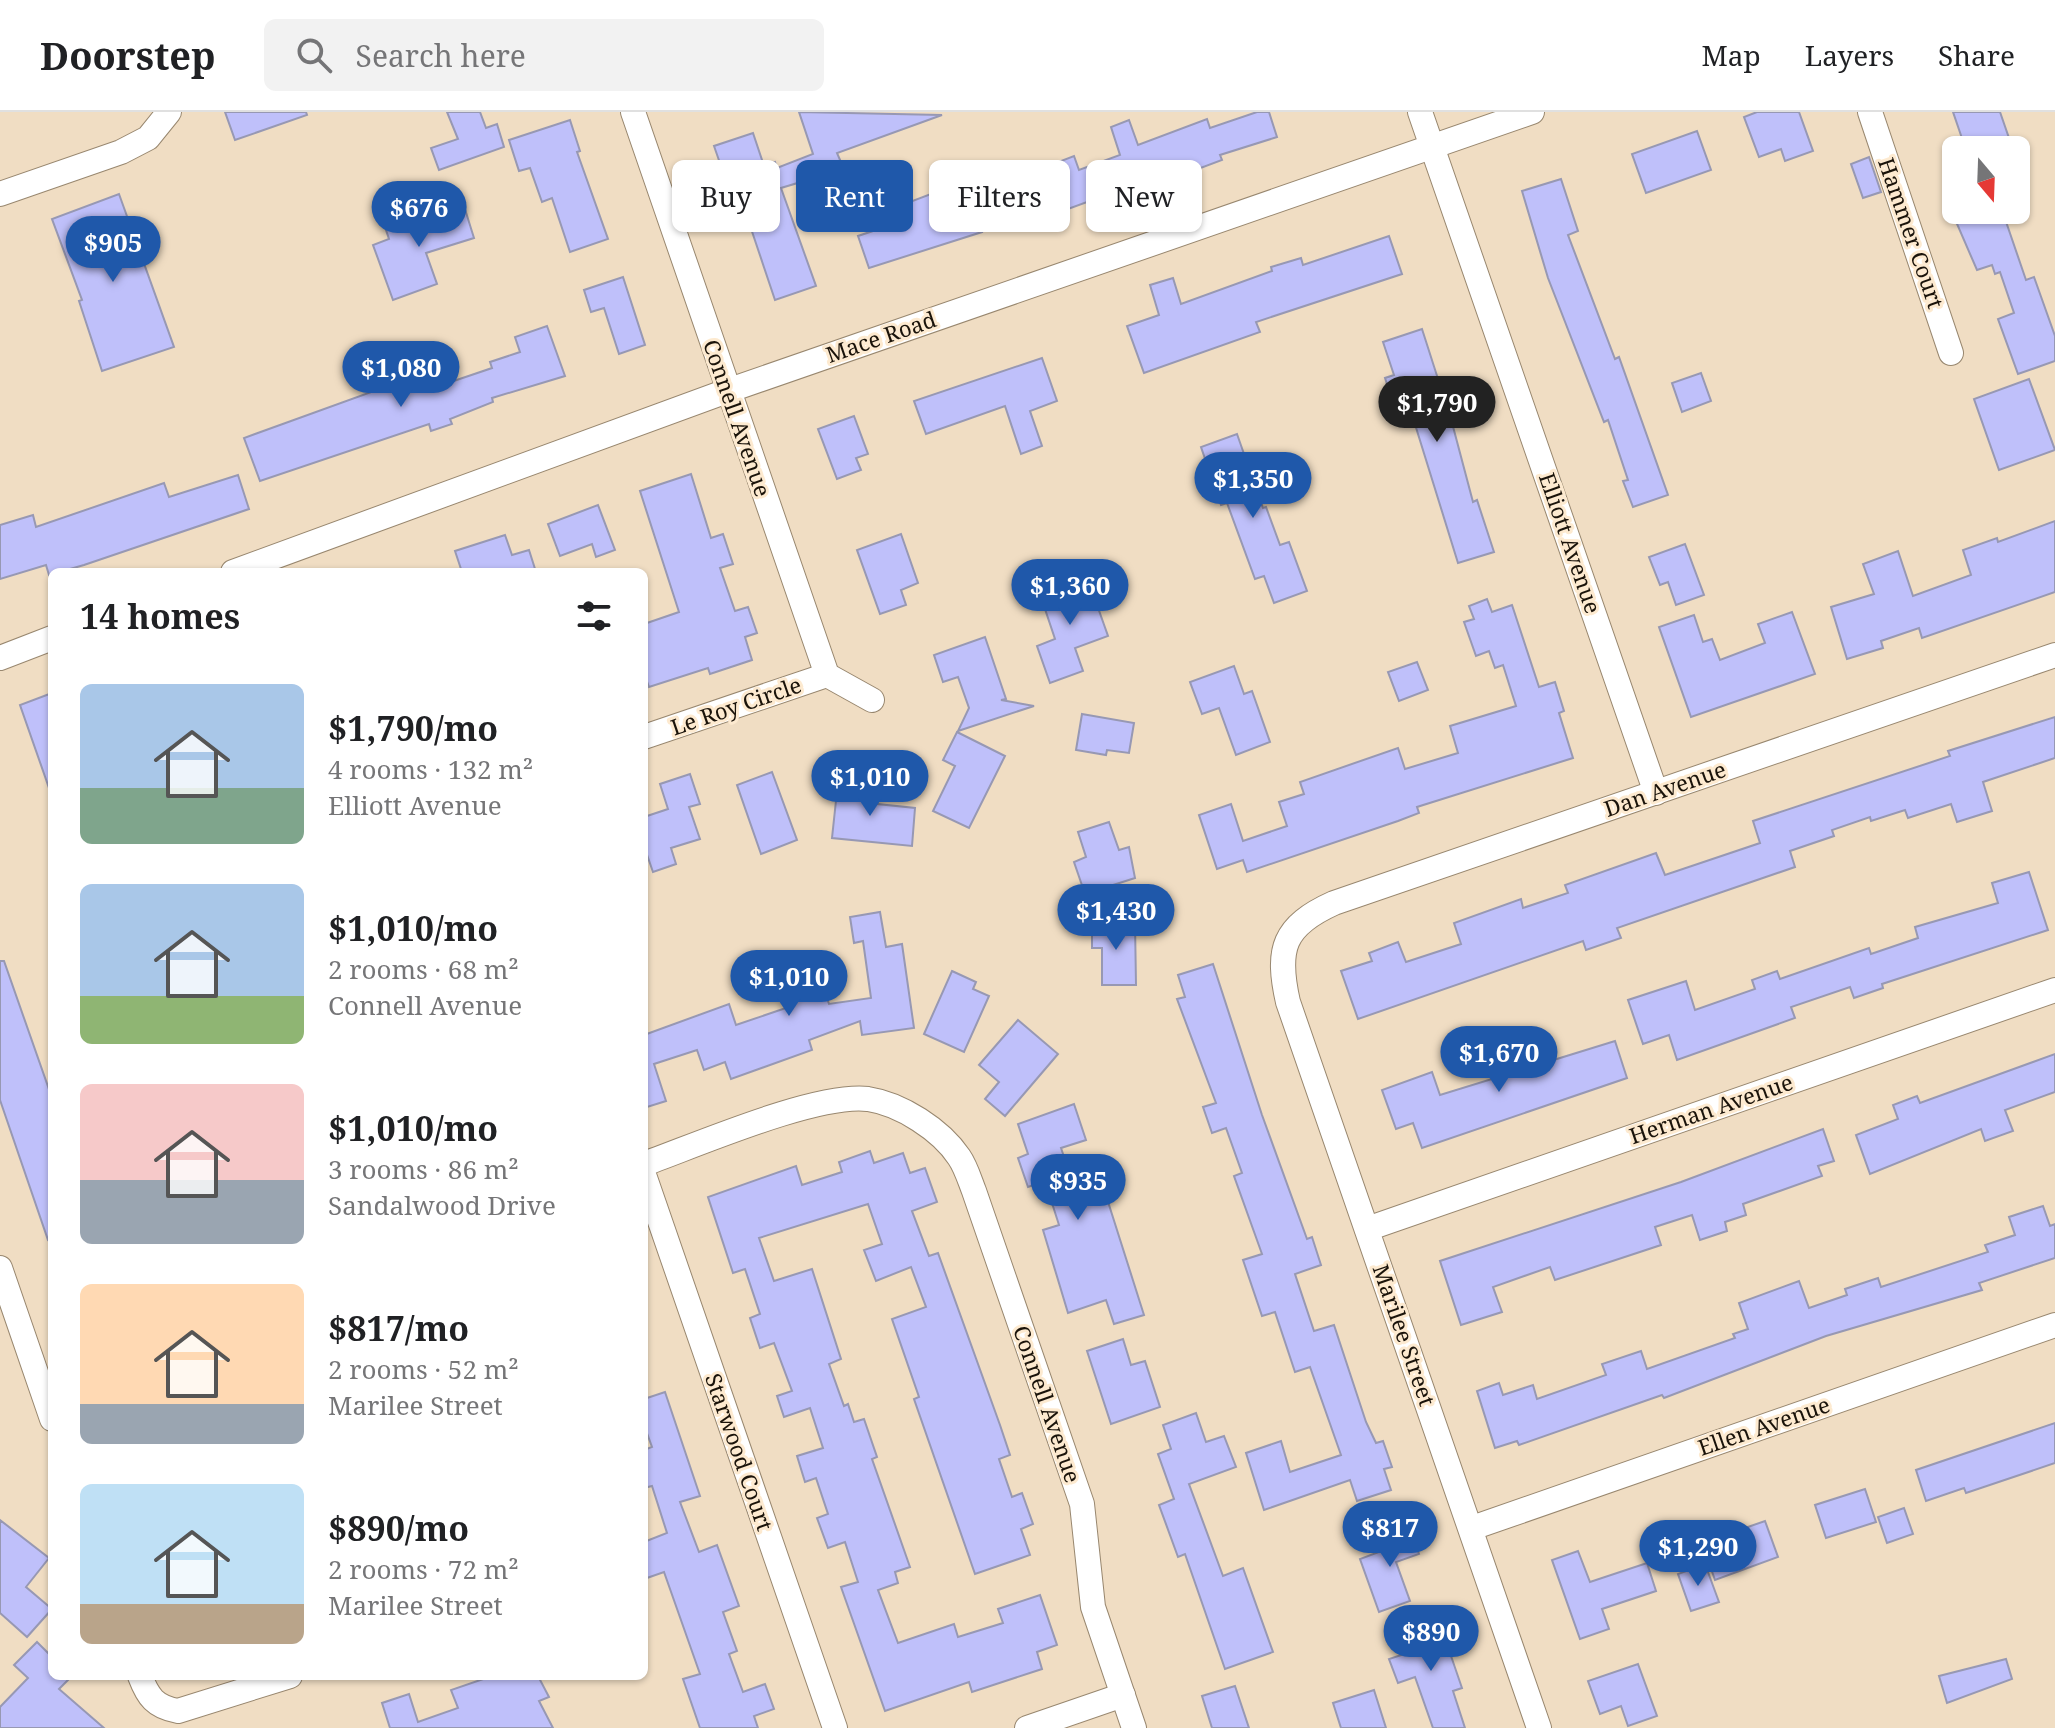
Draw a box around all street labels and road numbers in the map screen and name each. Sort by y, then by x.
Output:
street label: Hammer Court [1872,153,1952,312]
street label: Mace Road [822,303,940,369]
street label: Connell Avenue [697,335,779,500]
street label: Elliott Avenue [1533,468,1609,617]
street label: Le Roy Circle [666,669,805,741]
street label: Dan Avenue [1600,753,1730,823]
street label: Herman Avenue [1625,1066,1797,1150]
street label: Marilee Street [1367,1260,1443,1410]
street label: Connell Avenue [1007,1321,1089,1486]
street label: Starwood Court [699,1369,781,1534]
street label: Ellen Avenue [1694,1388,1834,1462]

